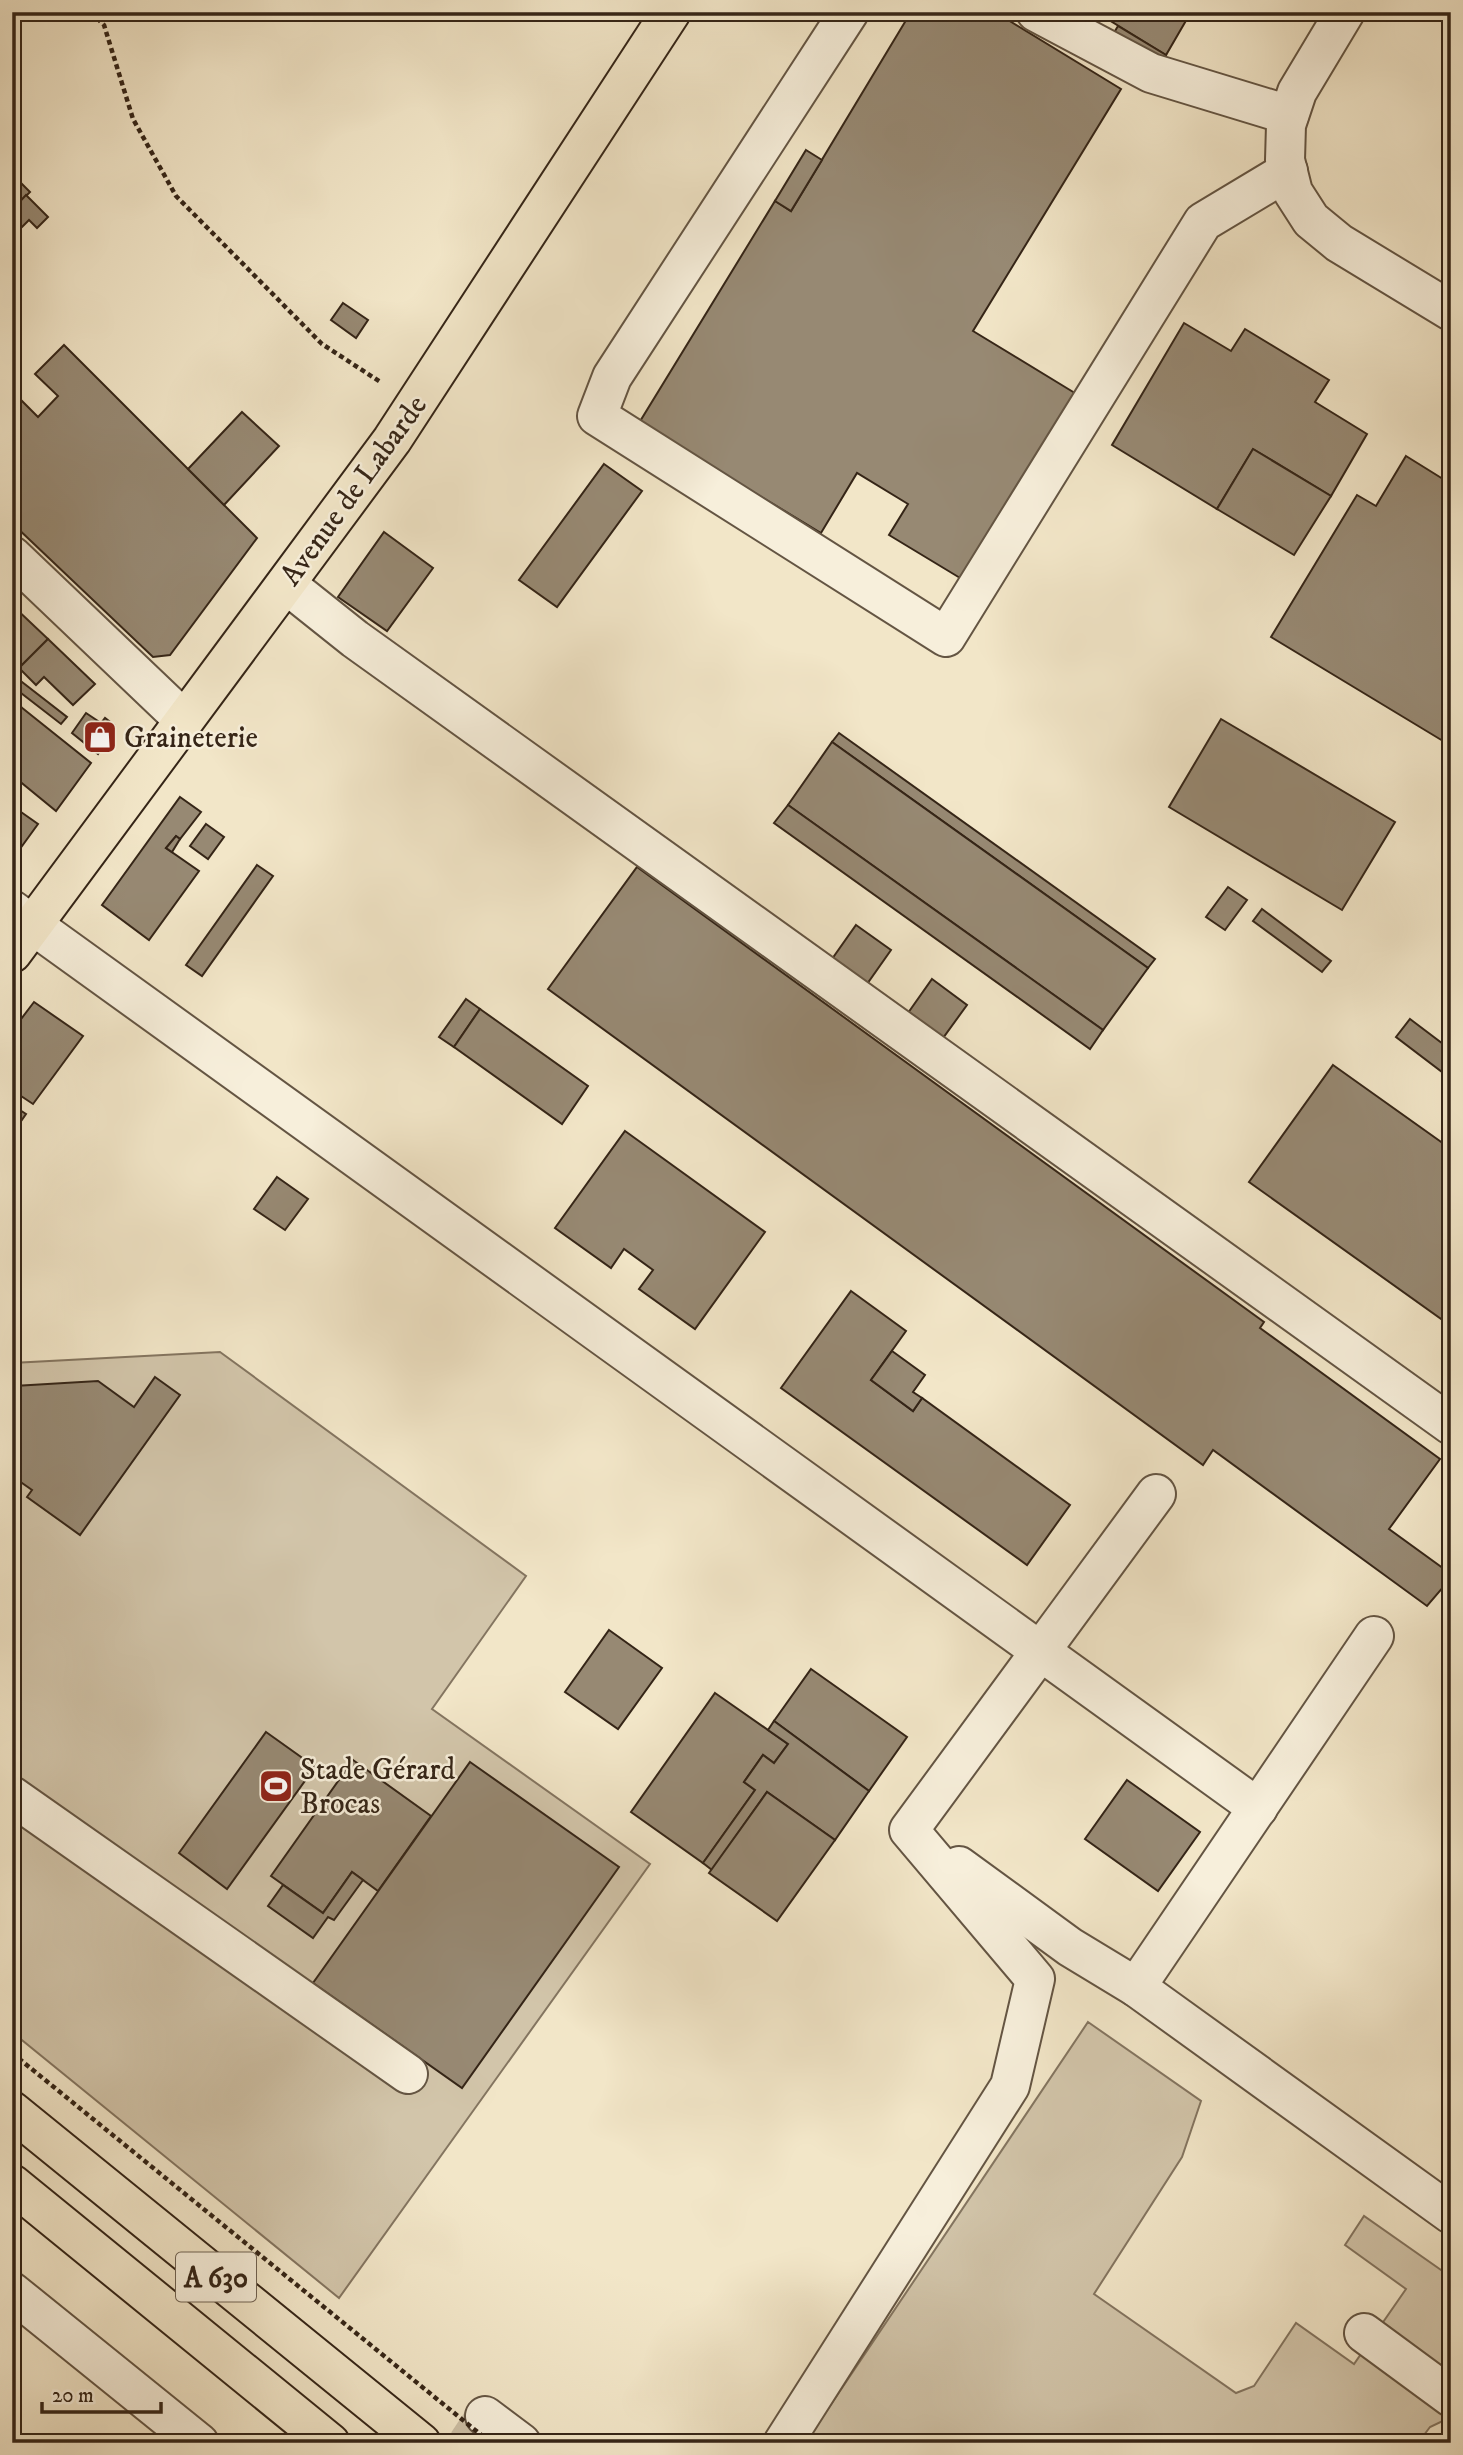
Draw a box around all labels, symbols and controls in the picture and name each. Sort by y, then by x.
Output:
street label: Avenue de Labarde [273,388,436,593]
shop icon: Graineterie [81,718,119,756]
place label: Graineterie [124,720,258,757]
place label: Stade Gérard Brocas [300,1752,455,1823]
sports icon: Stade Gérard Brocas [257,1767,295,1805]
road number: A 630 [176,2252,256,2302]
scale bar [42,2371,161,2415]
text: 20 m [52,2383,94,2409]

